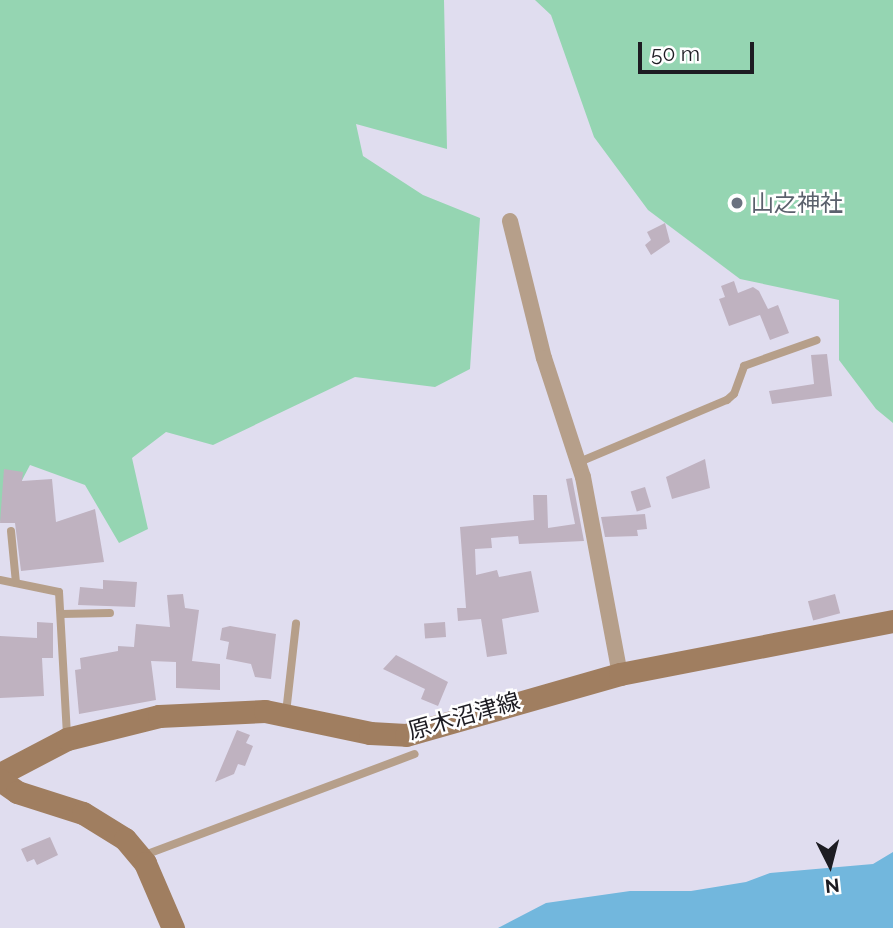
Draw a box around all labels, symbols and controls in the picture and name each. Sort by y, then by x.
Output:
scale bar [641,28,756,72]
text: 50 m [651,41,700,66]
place label: 山之神社 [751,189,843,217]
marker: 山之神社 [729,195,745,211]
street label: 原木沼津線 [405,687,523,745]
north arrow [795,830,865,900]
text: N [824,874,841,898]

